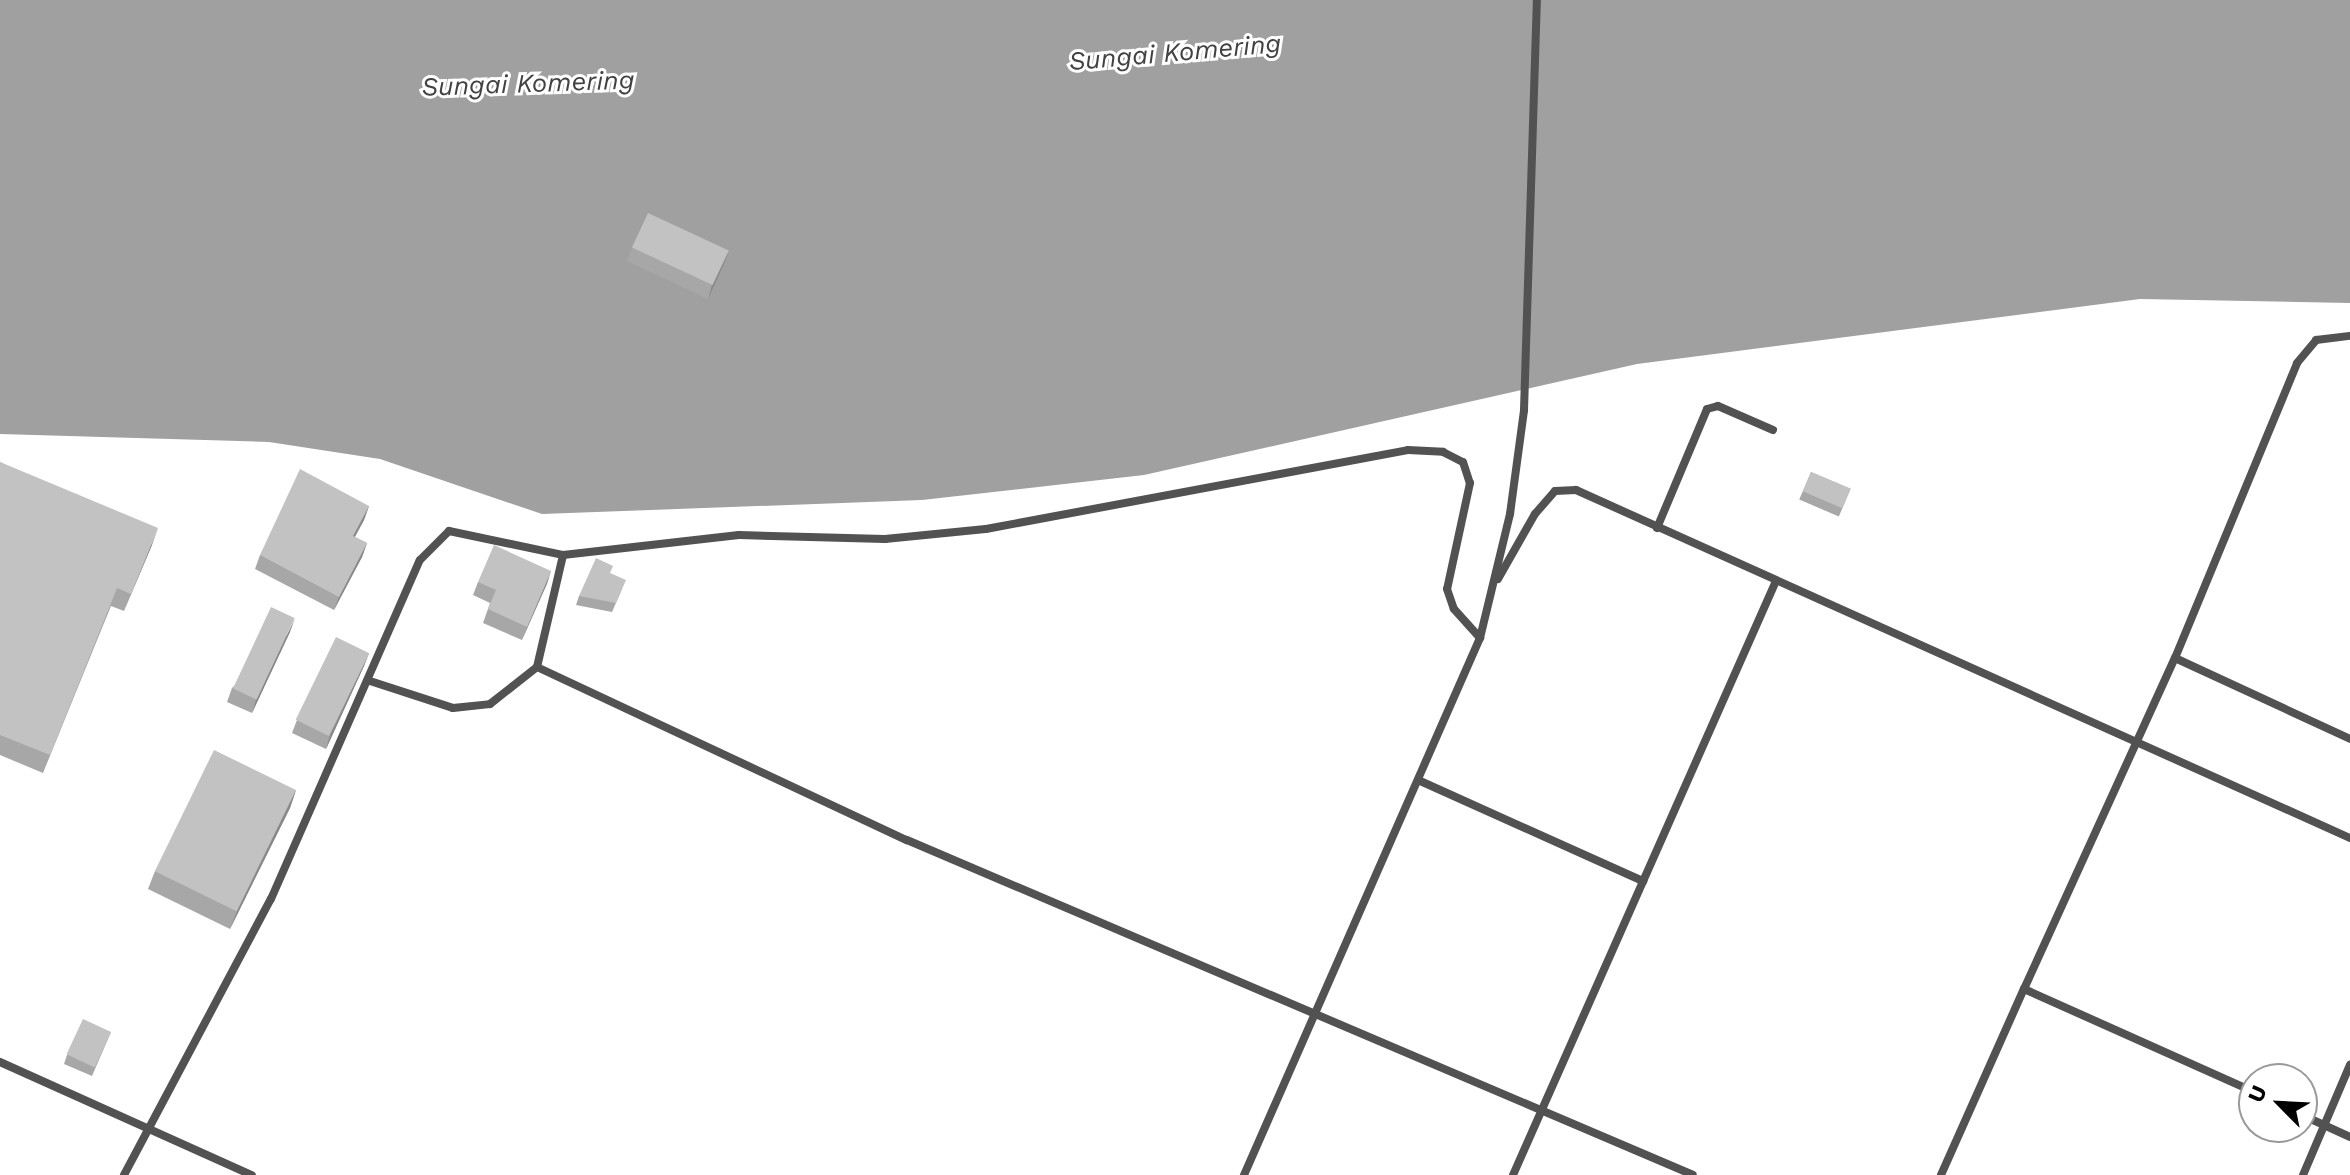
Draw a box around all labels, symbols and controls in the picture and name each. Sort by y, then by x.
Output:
water label: Sungai Komering [1067,28,1283,78]
water label: Sungai Komering [421,65,635,103]
north arrow [2238,1063,2318,1143]
text: U [2243,1082,2272,1106]

